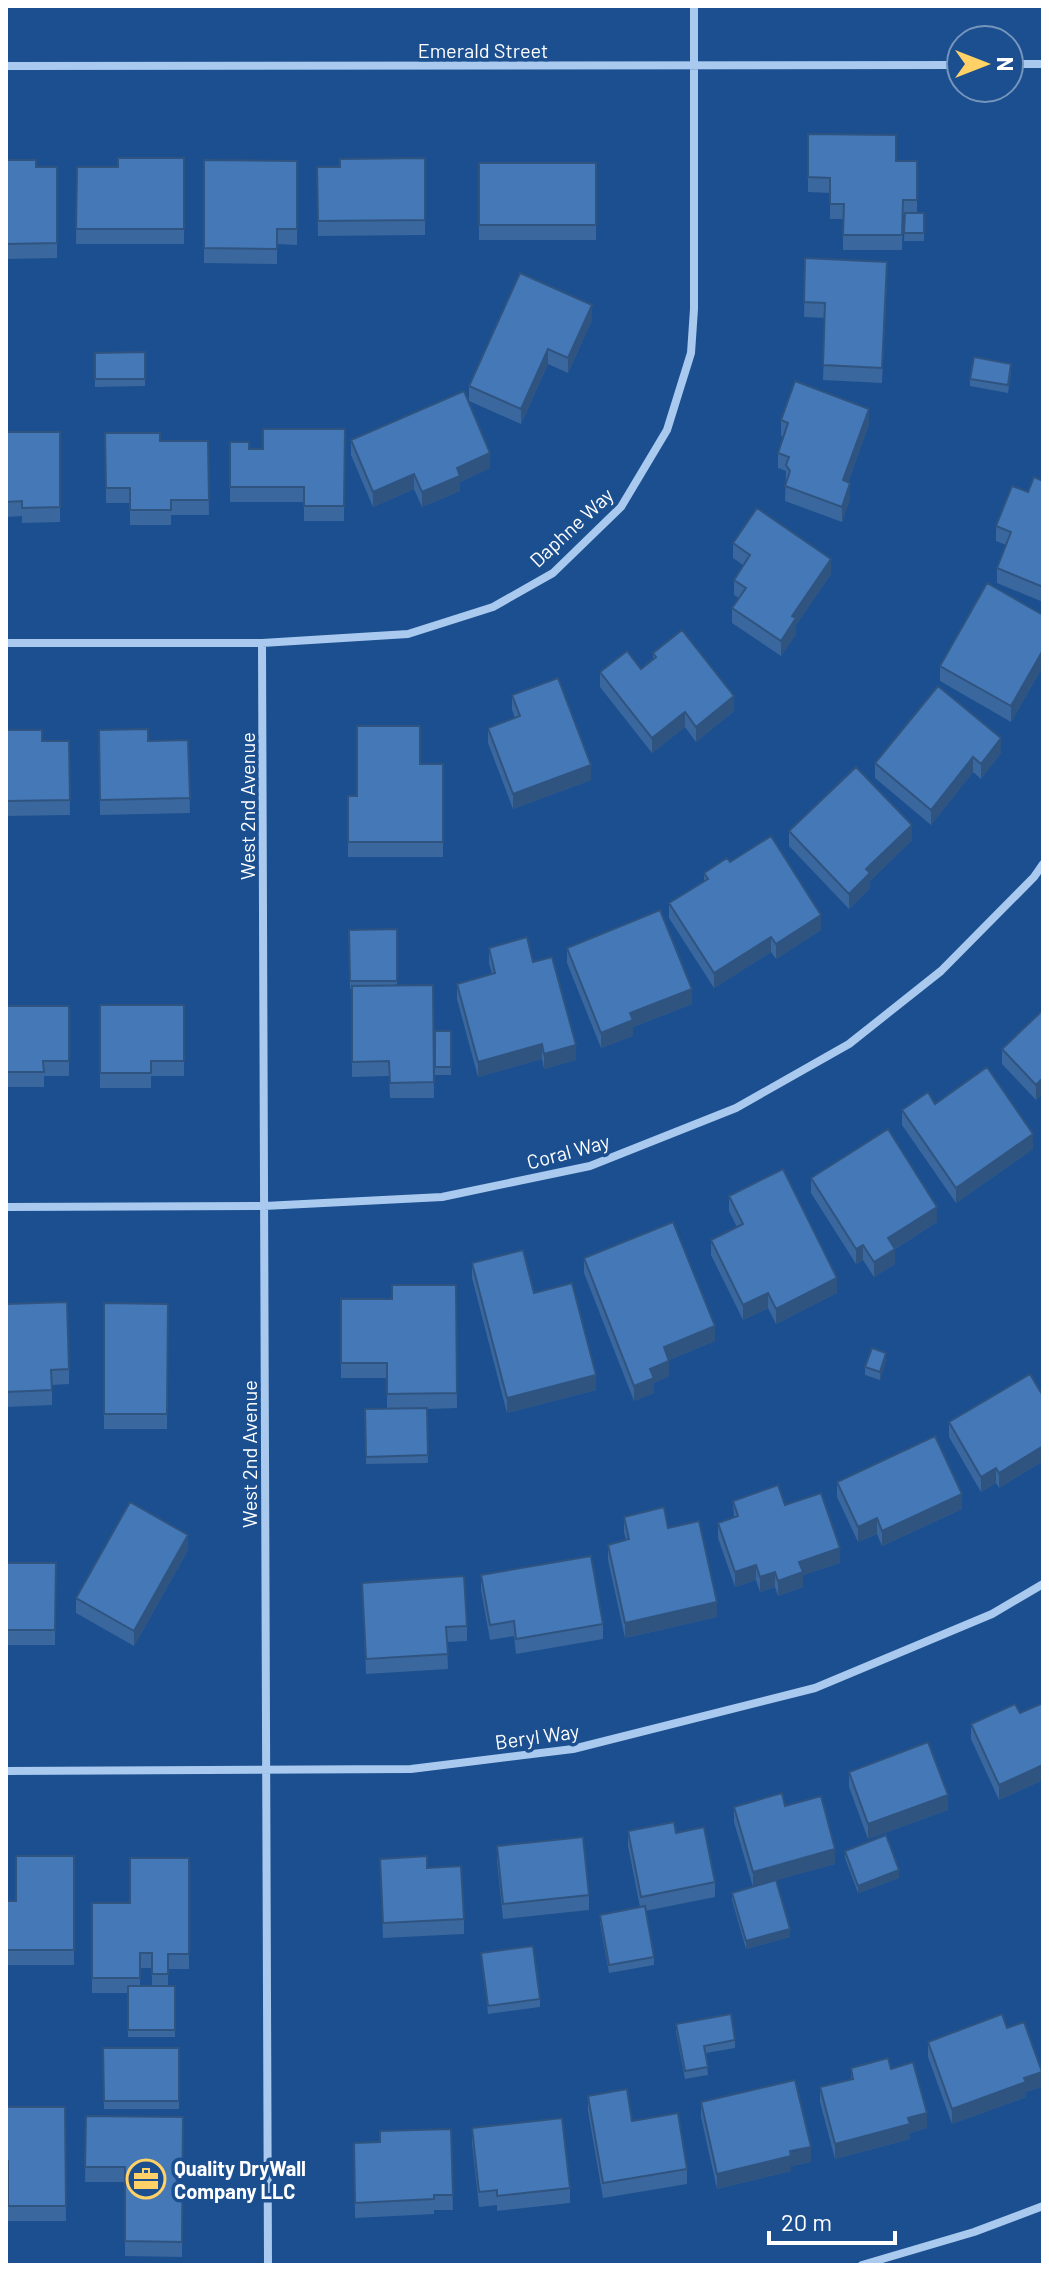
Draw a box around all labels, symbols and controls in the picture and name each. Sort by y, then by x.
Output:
north arrow [945,24,1025,104]
street label: Emerald Street [418,38,548,62]
text: N [993,57,1019,71]
street label: Daphne Way [524,482,618,572]
street label: West 2nd Avenue [235,732,259,880]
street label: Coral Way [524,1128,612,1174]
street label: West 2nd Avenue [237,1380,261,1528]
street label: Beryl Way [493,1718,581,1754]
place label: Quality DryWall Company LLC [174,2156,306,2203]
office icon: Quality DryWall Company LLC [125,2158,167,2200]
scale bar [769,2195,895,2245]
text: 20 m [781,2207,832,2236]

